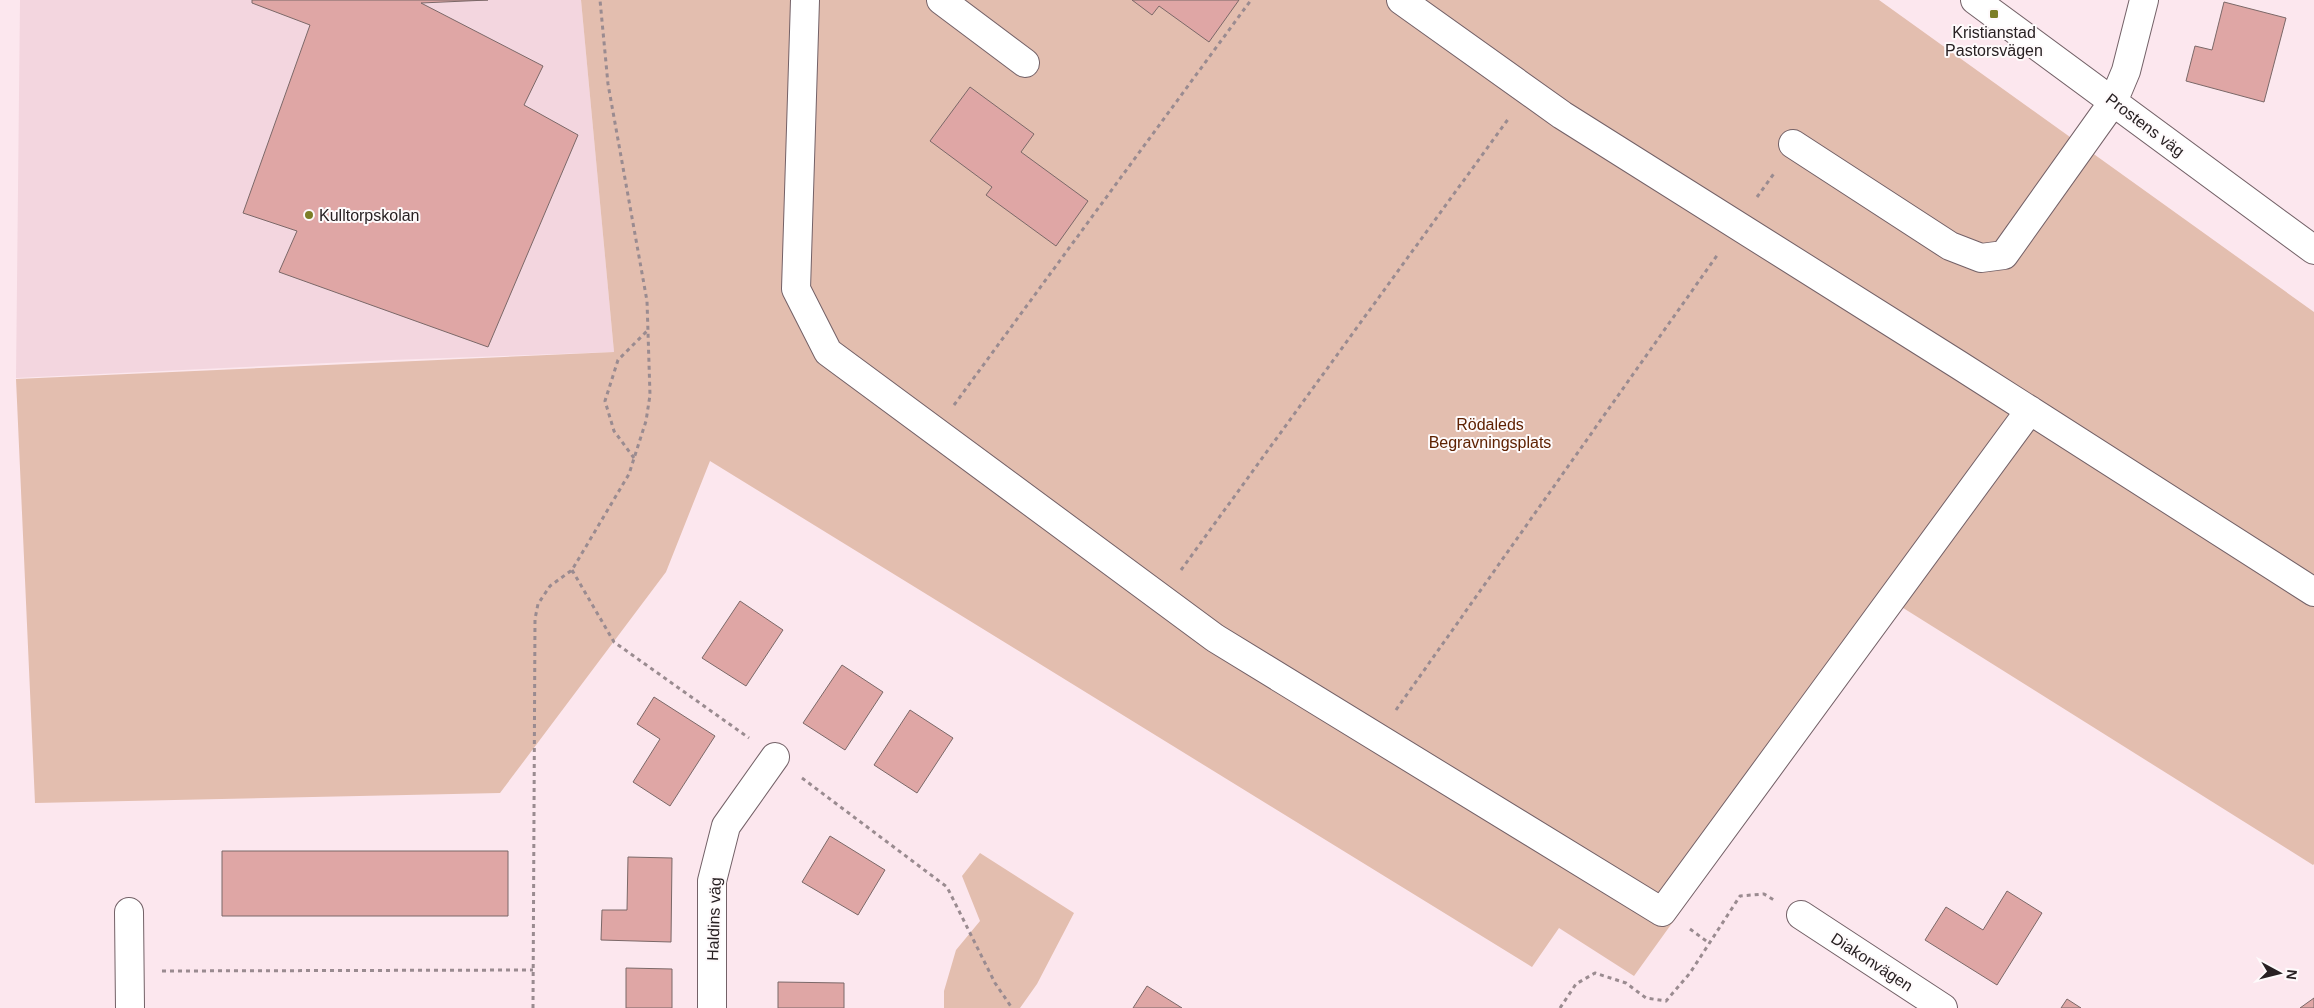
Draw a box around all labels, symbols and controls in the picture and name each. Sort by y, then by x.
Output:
marker: Kristianstad Pastorsvägen [1988,8,2000,20]
place label: Kristianstad Pastorsvägen [1945,24,2043,59]
street label: Prostens väg [2103,90,2187,160]
place label: Kulltorpskolan [319,207,420,224]
marker: Kulltorpskolan [303,209,315,221]
park label: Rödaleds Begravningsplats [1429,416,1551,451]
street label: Haldins väg [704,877,724,961]
street label: Diakonvägen [1828,929,1916,995]
north arrow [2254,948,2304,998]
text: N [2283,969,2300,981]

